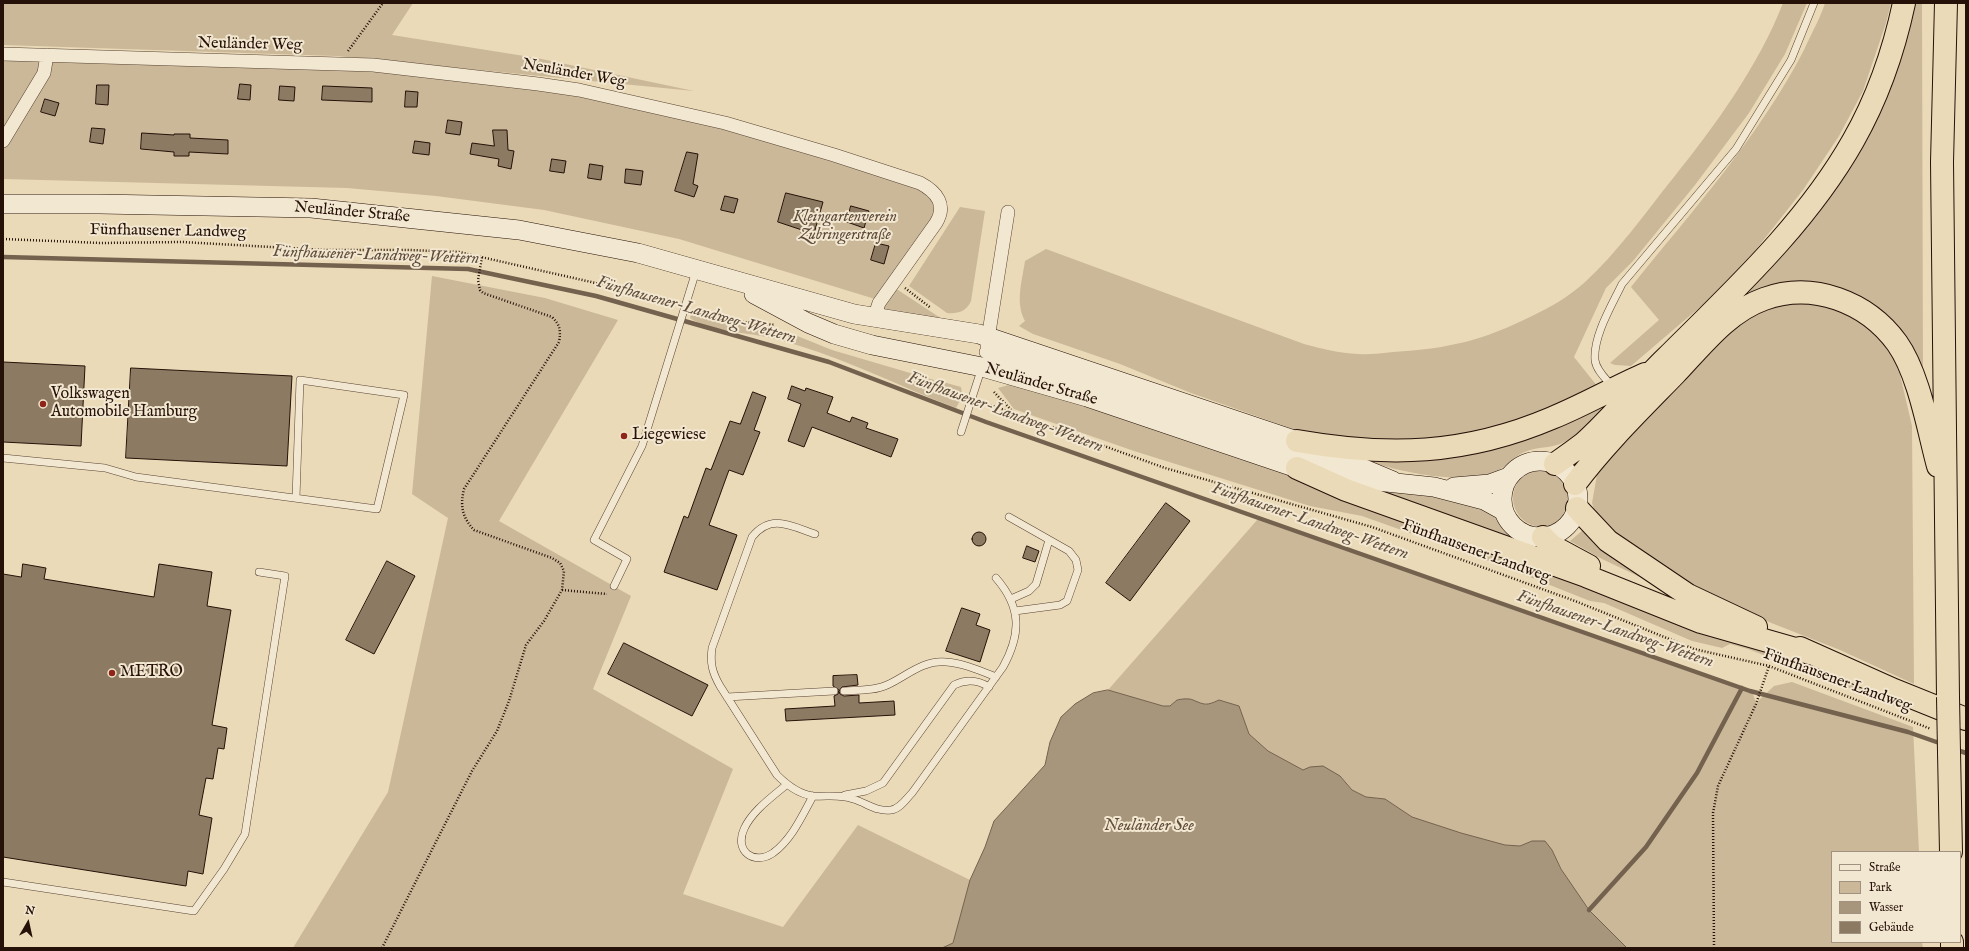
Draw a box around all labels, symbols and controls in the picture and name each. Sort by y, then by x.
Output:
street label: Neuländer Weg [198,34,302,56]
street label: Neuländer Weg [521,55,627,93]
street label: Neuländer Straße [293,198,411,228]
park label: Kleingartenverein Zubringerstraße [793,208,897,246]
street label: Fünfhausener Landweg [90,221,246,243]
water label: Fünfhausener-Landweg-Wettern [272,242,480,270]
water label: Fünfhausener-Landweg-Wettern [594,273,798,349]
street label: Neuländer Straße [983,360,1099,410]
water label: Fünfhausener-Landweg-Wettern [904,368,1106,458]
place label: Volkswagen Automobile Hamburg [51,385,197,423]
marker: Volkswagen Automobile Hamburg [38,399,48,409]
place label: Liegewiese [632,426,706,446]
marker: Liegewiese [619,431,629,441]
water label: Fünfhausener-Landweg-Wettern [1209,479,1411,565]
street label: Fünfhausener Landweg [1399,516,1553,588]
water label: Fünfhausener-Landweg-Wettern [1514,587,1716,673]
street label: Fünfhausener Landweg [1760,645,1914,717]
place label: METRO [120,663,183,683]
marker: METRO [107,668,117,678]
water label: Neuländer See [1104,817,1194,837]
legend [1831,851,1961,943]
text: Straße [1869,860,1901,875]
text: Park [1869,880,1892,895]
text: Wasser [1869,900,1903,915]
north arrow [8,903,48,943]
text: N [24,903,36,919]
text: Gebäude [1869,920,1914,935]

